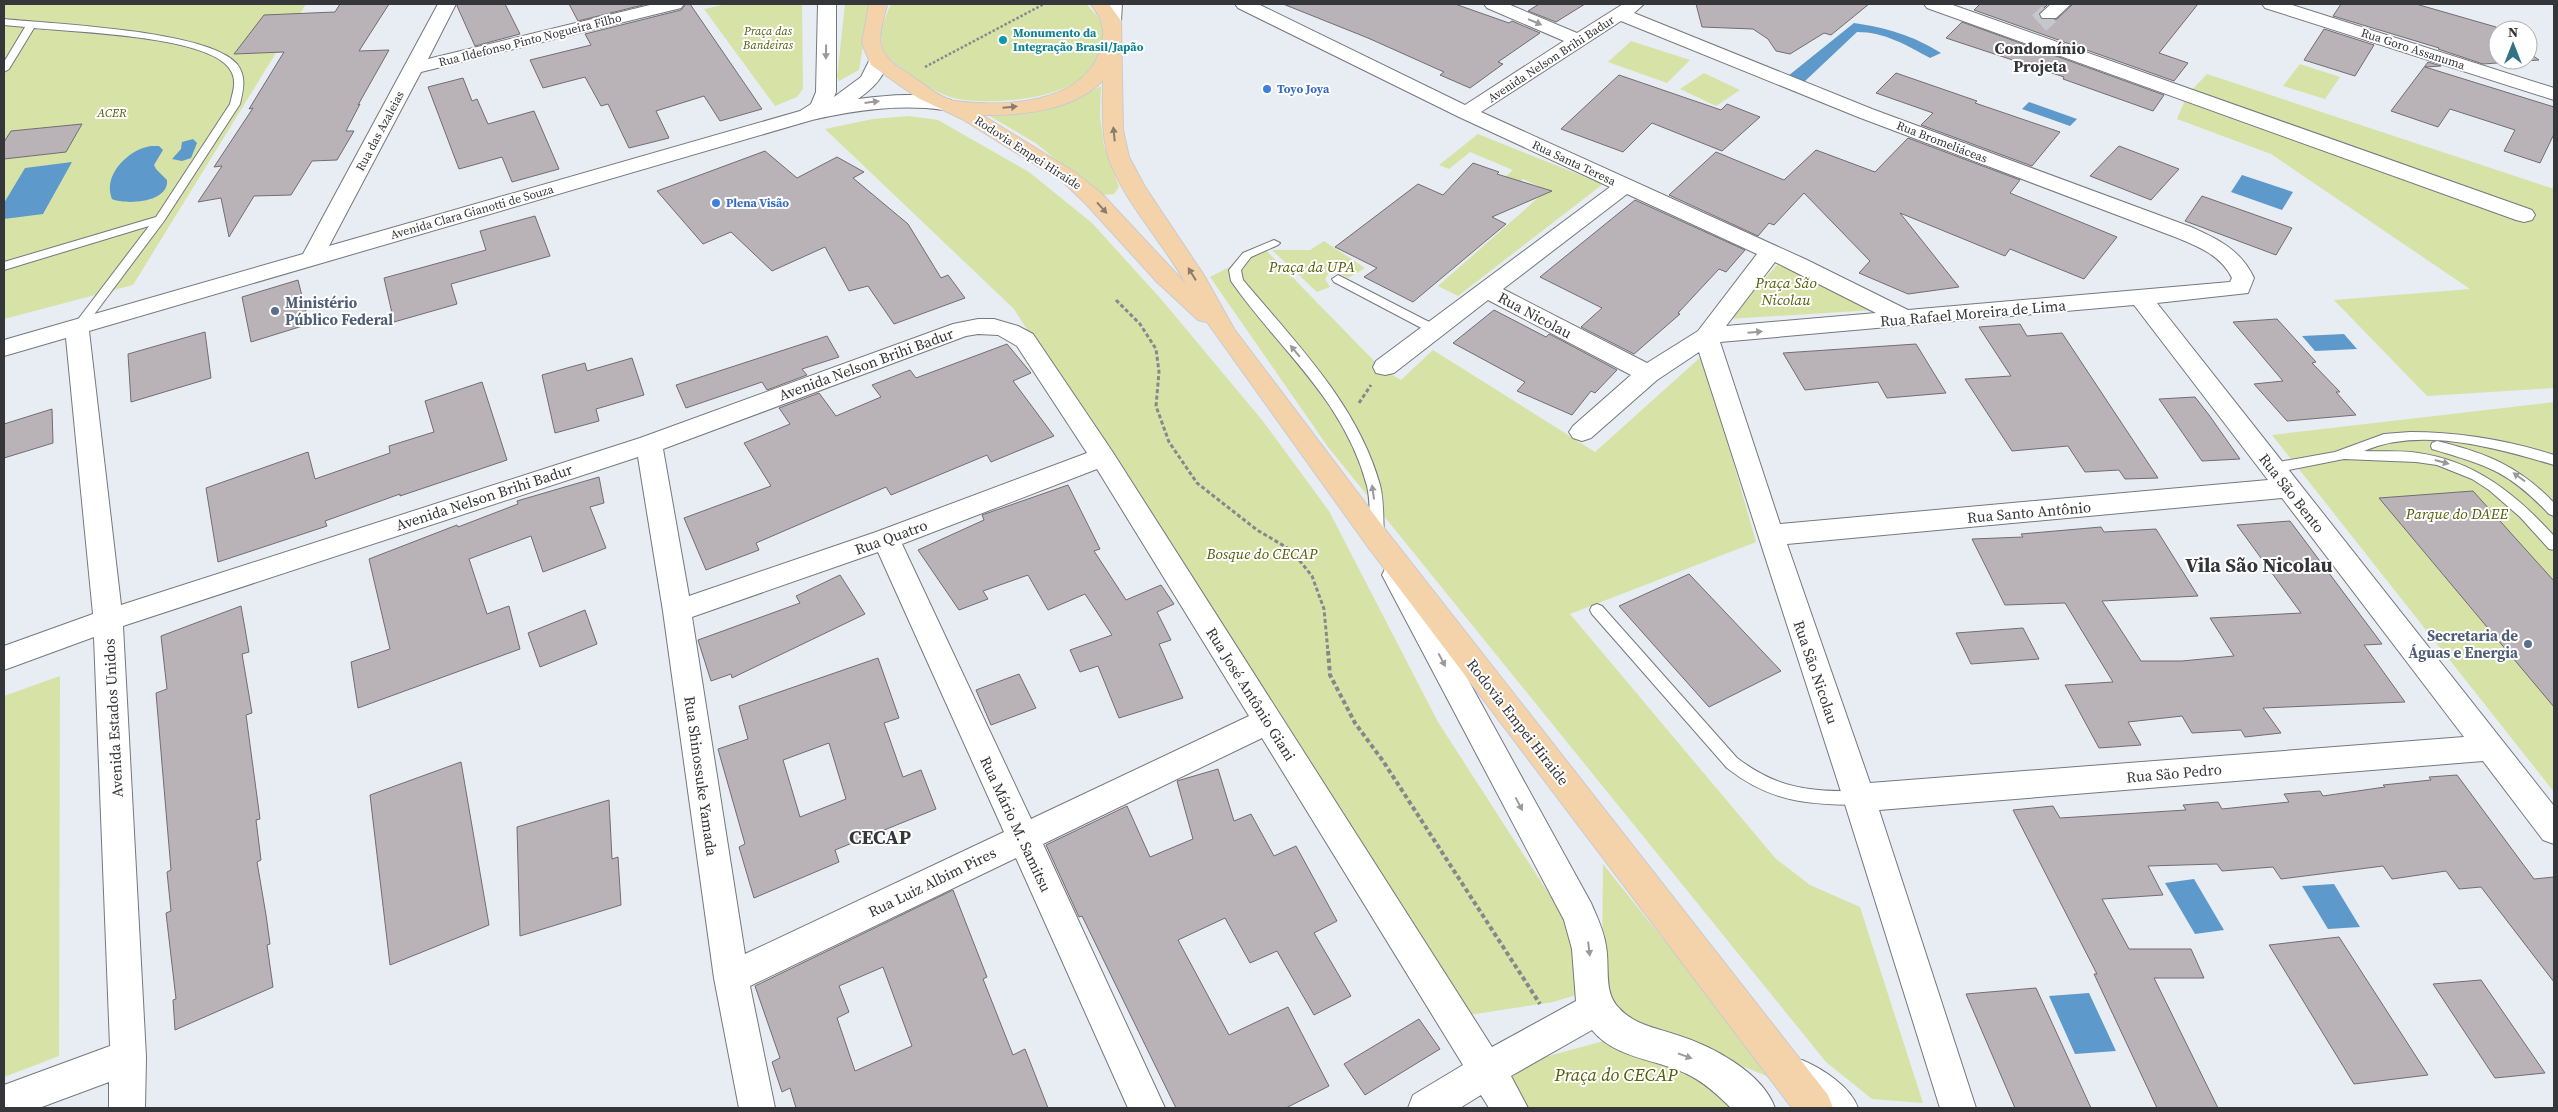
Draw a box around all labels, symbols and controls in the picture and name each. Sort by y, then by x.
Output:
street label: Rua Ildefonso Pinto Nogueira Filho [437,9,623,70]
street label: Avenida Nelson Brihi Badur [1485,12,1617,106]
one-way arrow [1528,18,1542,26]
north arrow [2488,20,2538,70]
text: N [2508,22,2518,42]
park label: Praça das Bandeiras [742,23,794,53]
place label: Monumento da Integração Brasil/Japão [1013,25,1144,55]
street label: Rua Goro Assanuma [2359,25,2468,74]
marker: Monumento da Integração Brasil/Japão [997,34,1009,46]
district label: Condomínio Projeta [1995,37,2085,77]
one-way arrow [822,45,830,61]
place label: Toyo Joya [1277,81,1330,97]
marker: Toyo Joya [1261,83,1273,95]
street label: Rua das Azaleias [352,88,408,174]
one-way arrow [864,98,880,106]
one-way arrow [1002,103,1018,111]
park label: ACER [96,105,127,121]
street label: Rodovia Empei Hiraide [972,112,1084,194]
street label: Rua Bromeliáceas [1894,117,1990,167]
one-way arrow [1110,125,1118,141]
street label: Rua Santa Teresa [1530,137,1619,190]
street label: Avenida Clara Gianotti de Souza [388,181,556,243]
place label: Plena Visão [726,195,789,211]
marker: Plena Visão [710,197,722,209]
one-way arrow [1096,201,1108,213]
park label: Praça da UPA [1268,256,1355,277]
one-way arrow [1187,268,1197,281]
park label: Praça São Nicolau [1754,272,1817,310]
street label: Rua Nicolau [1494,287,1576,343]
place label: Ministério Público Federal [285,292,393,330]
street label: Rua Rafael Moreira de Lima [1879,294,2067,332]
marker: Ministério Público Federal [269,305,281,317]
street label: Avenida Nelson Brihi Badur [776,322,957,405]
one-way arrow [1747,328,1763,336]
one-way arrow [1290,345,1301,358]
street label: Rua São Bento [2254,449,2330,537]
street label: Avenida Nelson Brihi Badur [393,458,576,536]
one-way arrow [2434,458,2449,466]
one-way arrow [2512,472,2526,482]
one-way arrow [1369,484,1377,500]
street label: Rua Santo Antônio [1966,496,2092,528]
park label: Parque do DAEE [2405,503,2508,524]
street label: Rua Quatro [852,514,930,560]
park label: Bosque do CECAP [1205,543,1318,564]
district label: Vila São Nicolau [2185,551,2333,579]
street label: Rua São Nicolau [1788,617,1844,727]
street label: Rua José Antônio Giani [1201,623,1301,765]
place label: Secretaria de Águas e Energia [2408,625,2519,663]
street label: Avenida Estados Unidos [98,638,128,798]
marker: Secretaria de Águas e Energia [2522,638,2534,650]
one-way arrow [1438,653,1446,668]
street label: Rodovia Empei Hiraide [1462,654,1574,790]
street label: Rua Shinossuke Yamada [679,695,723,858]
street label: Rua Mário M. Samitsu [975,753,1057,896]
street label: Rua São Pedro [2125,758,2223,788]
one-way arrow [1515,796,1523,811]
district label: CECAP [849,823,911,851]
street label: Rua Luiz Albim Pires [864,842,1000,922]
one-way arrow [1586,942,1594,958]
one-way arrow [1678,1052,1693,1060]
park label: Praça do CECAP [1553,1062,1678,1087]

